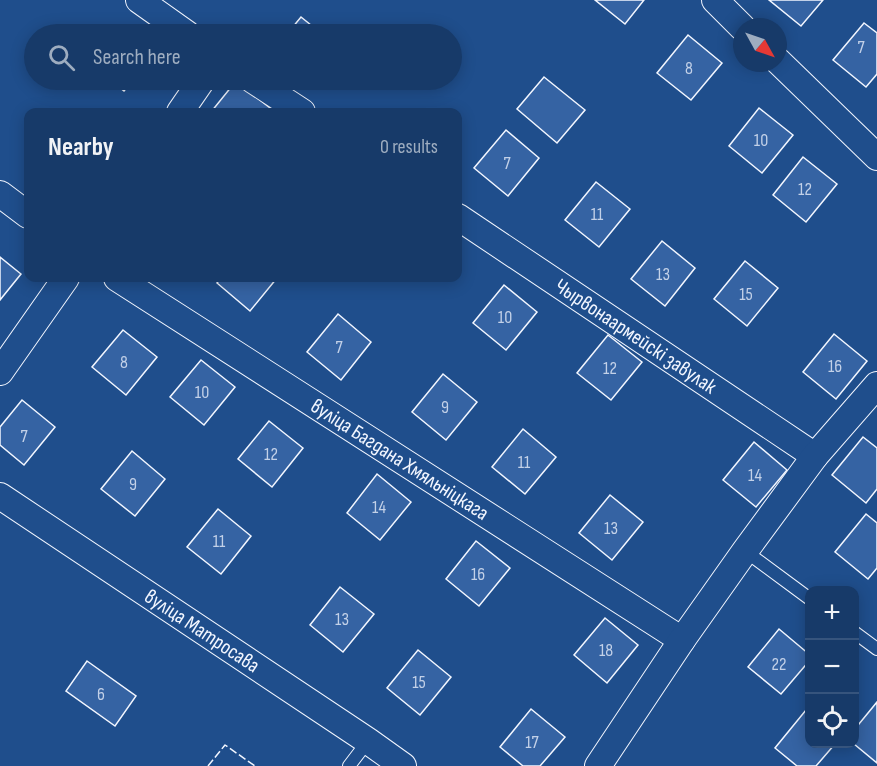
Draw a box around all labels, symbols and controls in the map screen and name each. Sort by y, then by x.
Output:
north arrow [733,18,787,72]
search box [24,24,462,90]
house number: 7 [857,37,865,58]
icon: search [45,41,78,74]
text: Search here [93,44,180,71]
house number: 8 [685,58,693,79]
house number: 10 [754,130,768,151]
text: Nearby [48,132,114,163]
text: 0 results [380,135,438,159]
house number: 7 [503,153,511,174]
house number: 12 [798,179,812,200]
house number: 11 [591,204,604,225]
house number: 13 [656,264,670,285]
street label: Чырвонаармейскі завулак [550,273,721,399]
house number: 15 [739,284,753,305]
house number: 10 [498,307,512,328]
house number: 7 [335,337,343,358]
house number: 8 [120,352,128,373]
house number: 16 [828,356,842,377]
house number: 12 [603,358,617,379]
house number: 10 [195,382,209,403]
street label: вуліца Багдана Хмяльніцкага [306,393,494,525]
house number: 9 [441,397,449,418]
house number: 7 [20,426,28,447]
house number: 12 [264,444,278,465]
house number: 11 [518,452,531,473]
house number: 14 [748,465,762,486]
house number: 9 [129,474,137,495]
house number: 14 [372,497,386,518]
house number: 13 [604,518,618,539]
house number: 11 [213,531,226,552]
house number: 16 [471,564,485,585]
street label: вуліца Матросава [140,583,265,678]
map controls [805,586,859,748]
button: + [805,586,859,640]
house number: 13 [335,609,349,630]
house number: 18 [599,640,613,661]
button: − [805,640,859,694]
house number: 22 [772,654,786,675]
house number: 15 [412,672,426,693]
house number: 6 [97,684,105,705]
button: locate [805,694,859,748]
house number: 17 [525,732,540,753]

